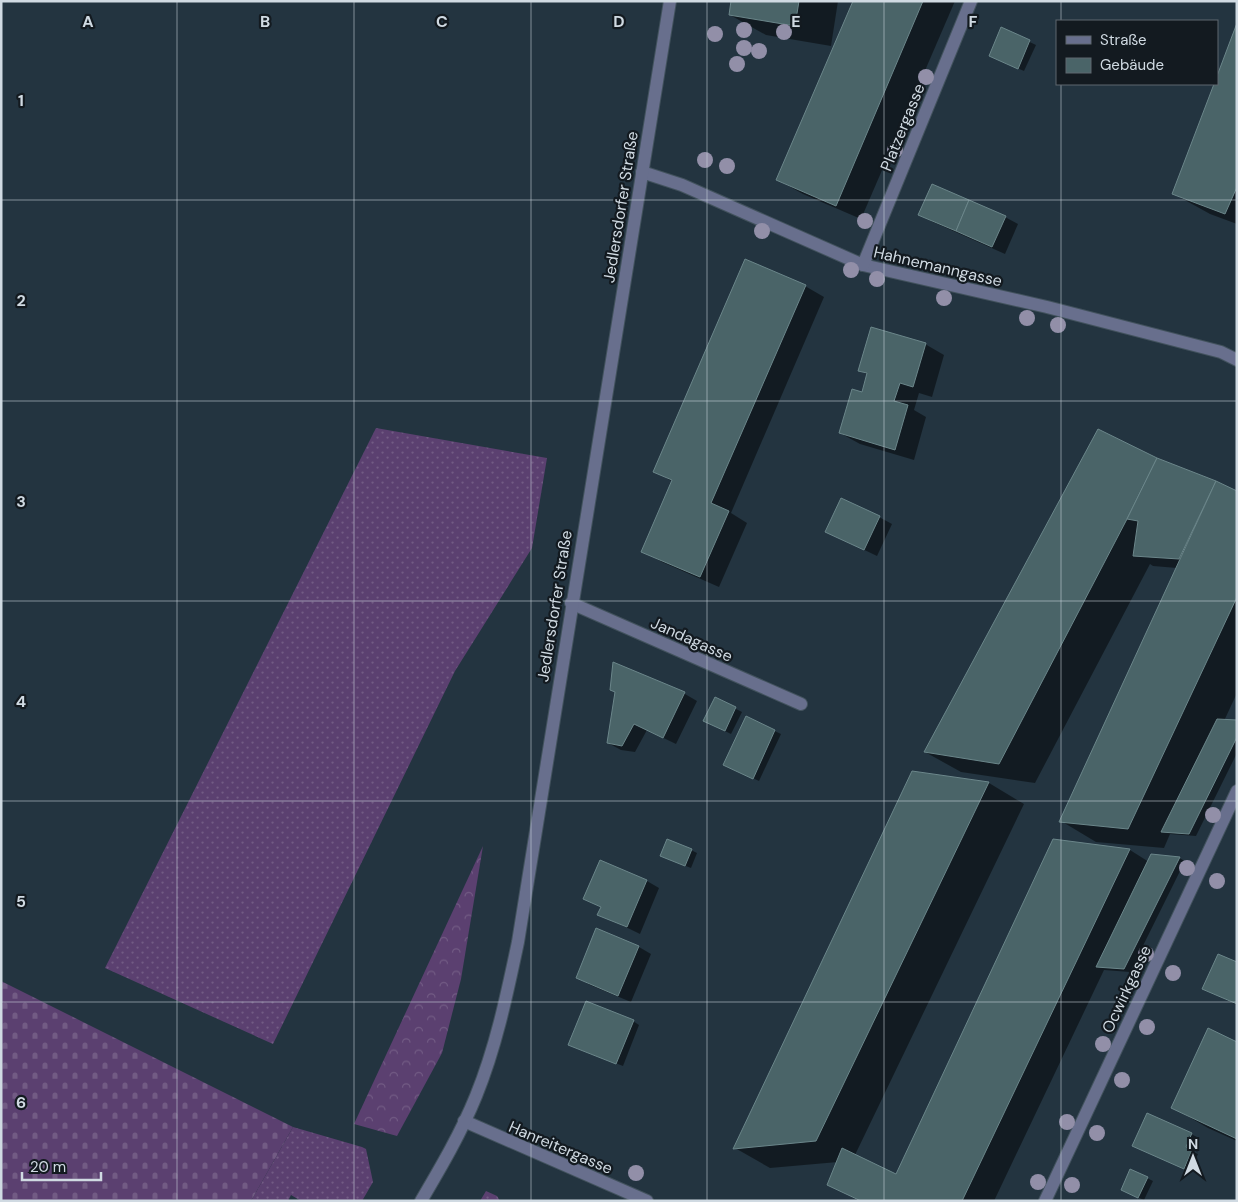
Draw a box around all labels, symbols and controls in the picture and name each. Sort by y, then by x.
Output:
text: A [82,11,94,32]
text: B [260,11,270,32]
text: C [436,11,448,32]
text: D [613,11,625,32]
text: E [791,11,801,32]
text: F [969,11,978,32]
legend [1056,20,1218,85]
text: Straße [1100,30,1147,50]
text: Gebäude [1100,55,1164,75]
street label: Platzergasse [875,80,930,174]
text: 1 [18,90,24,111]
street label: Jedlersdorfer Straße [598,130,643,284]
street label: Hahnemanngasse [872,242,1004,291]
text: 2 [16,290,26,311]
text: 3 [16,491,26,512]
street label: Jedlersdorfer Straße [532,529,577,683]
street label: Jandagasse [648,612,736,667]
text: 4 [16,691,26,712]
text: 5 [16,891,26,912]
street label: Ocwirkgasse [1097,942,1156,1036]
text: 6 [16,1092,26,1113]
street label: Hanreitergasse [506,1116,616,1179]
north arrow [1168,1132,1218,1182]
text: N [1188,1135,1198,1153]
scale bar [22,1150,101,1182]
text: 20 m [30,1157,66,1177]

